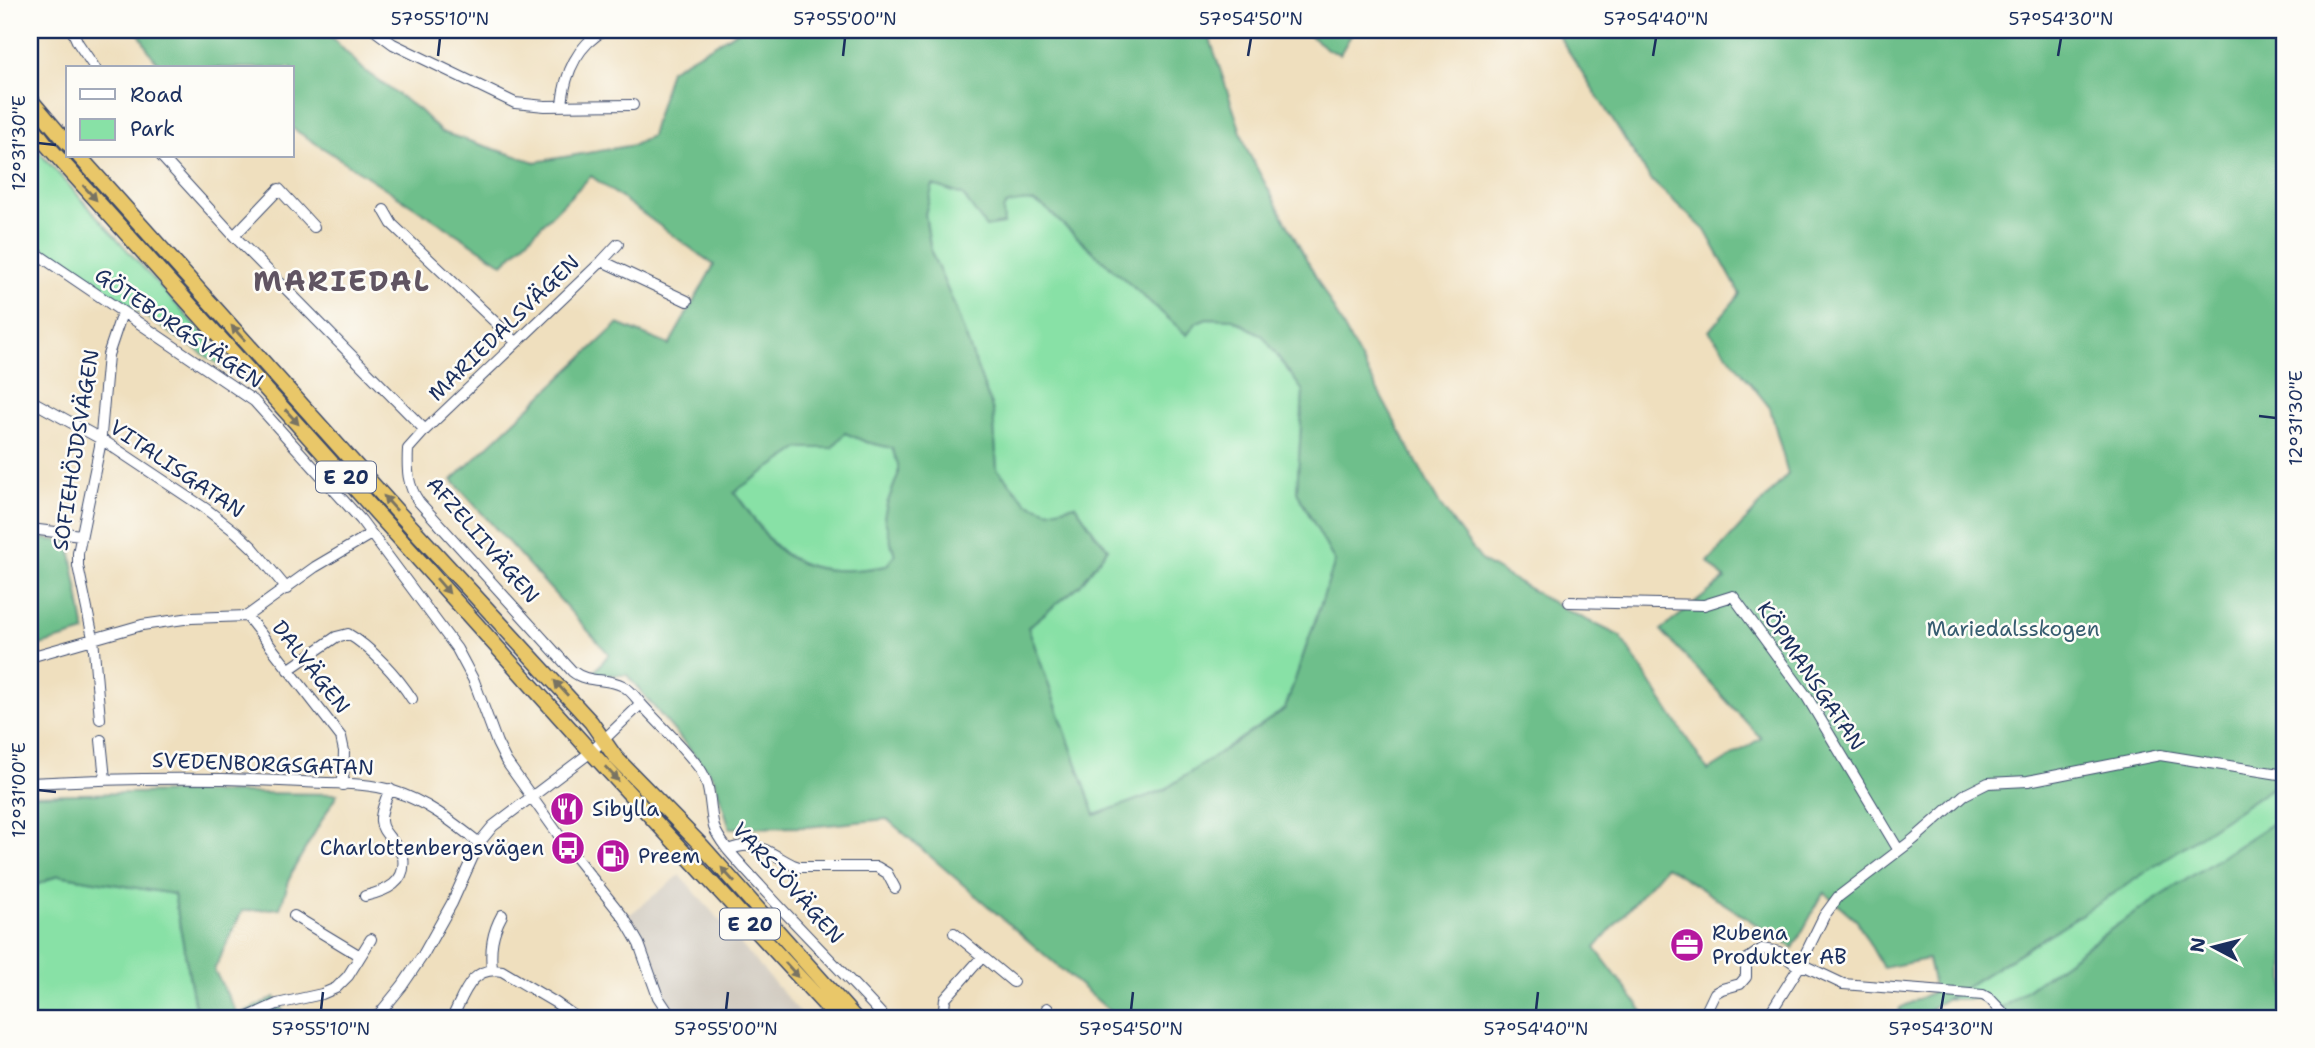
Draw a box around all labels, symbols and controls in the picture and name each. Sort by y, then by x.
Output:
text: 57°55'10"N [391,7,489,31]
text: 57°55'00"N [793,7,897,31]
text: 57°54'50"N [1199,7,1303,31]
text: 57°54'40"N [1604,7,1708,31]
text: 57°54'30"N [2009,7,2113,31]
legend [66,66,294,158]
text: Road [130,81,183,109]
text: 12°31'30"E [7,95,31,191]
text: Park [130,115,175,143]
one-way arrow [82,184,98,201]
street label: MARIEDALSVÄGEN [422,249,586,407]
street label: GÖTEBORGSVÄGEN [89,261,269,395]
district label: MARIEDAL [253,262,431,300]
one-way arrow [231,325,246,342]
street label: SOFIEHÖJDSVÄGEN [46,347,106,553]
text: 12°31'30"E [2284,370,2308,466]
one-way arrow [284,408,300,426]
street label: VITALISGATAN [104,413,250,525]
road number: E 20 [316,462,376,492]
street label: AFZELIIVÄGEN [420,471,546,609]
one-way arrow [382,495,398,512]
one-way arrow [435,578,450,595]
street label: KÖPMANSGATAN [1751,596,1871,756]
street label: DALVÄGEN [266,615,356,719]
park label: Mariedalsskogen [1926,615,2100,643]
one-way arrow [553,680,569,697]
text: 12°31'00"E [7,742,31,838]
street label: SVEDENBORGSGATAN [151,746,375,782]
one-way arrow [603,765,619,782]
restaurant icon: Sibylla [548,790,586,828]
place label: Sibylla [592,795,659,823]
street label: VARSJÖVÄGEN [726,816,850,950]
bus stop icon: Charlottenbergsvägen [549,829,587,867]
place label: Charlottenbergsvägen [320,834,544,862]
fuel station icon: Preem [594,837,632,875]
place label: Preem [638,842,700,870]
one-way arrow [720,866,736,884]
road number: E 20 [720,908,780,940]
north arrow [2178,912,2248,982]
place label: Rubena Produkter AB [1712,919,1847,971]
office icon: Rubena Produkter AB [1668,926,1706,964]
text: N [2184,936,2211,954]
one-way arrow [784,961,800,979]
text: 57°55'10"N [272,1017,370,1041]
text: 57°55'00"N [674,1017,778,1041]
text: 57°54'50"N [1079,1017,1183,1041]
text: 57°54'40"N [1484,1017,1588,1041]
text: 57°54'30"N [1889,1017,1993,1041]

